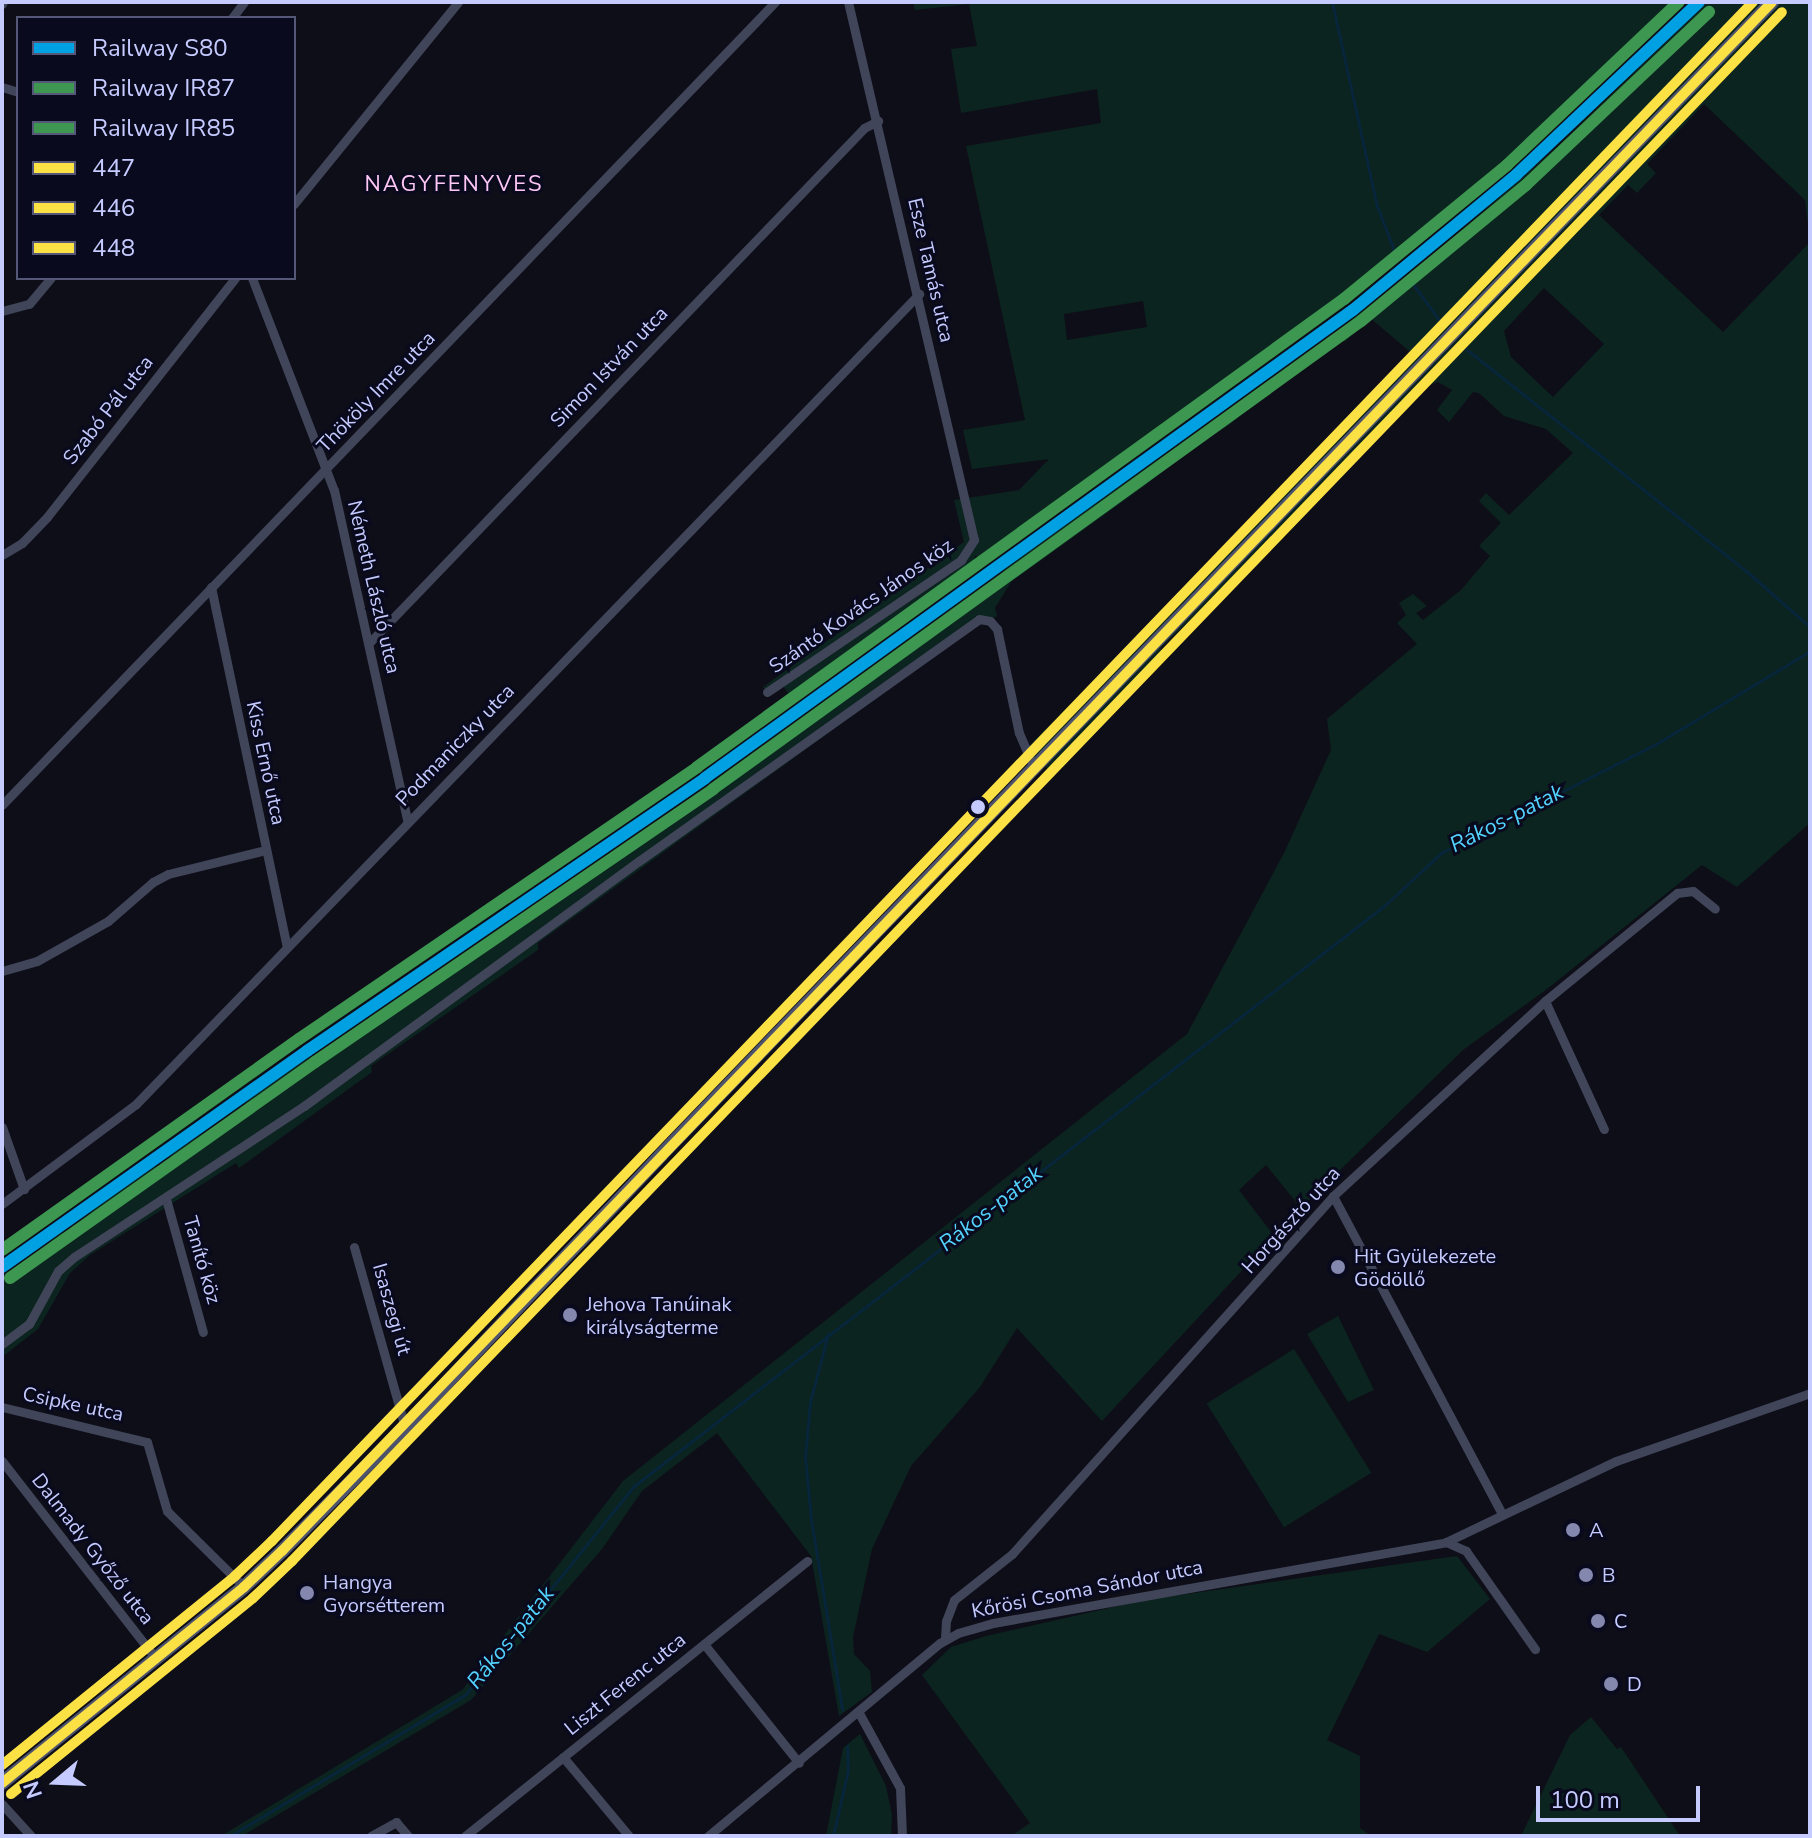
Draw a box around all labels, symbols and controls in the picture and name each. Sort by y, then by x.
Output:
legend [16,16,296,280]
text: Railway S80 [92,32,228,64]
text: Railway IR87 [92,72,235,104]
text: Railway IR85 [92,112,235,144]
text: 447 [92,152,135,184]
district label: NAGYFENYVES [365,172,543,198]
text: 446 [92,192,135,224]
street label: Esze Tamás utca [903,196,959,344]
text: 448 [92,232,135,264]
street label: Simon István utca [545,302,673,432]
street label: Thököly Imre utca [312,326,440,458]
street label: Szabó Pál utca [58,351,158,469]
street label: Németh László utca [342,498,406,676]
street label: Szántó Kovács János köz [764,533,958,679]
street label: Podmaniczky utca [391,679,519,811]
street label: Kiss Ernő utca [241,699,291,827]
water label: Rákos-patak [1446,779,1568,859]
unlabelled marker [970,799,986,815]
water label: Rákos-patak [934,1160,1048,1258]
street label: Horgásztó utca [1237,1162,1345,1278]
street label: Tanító köz [178,1213,226,1307]
place label: Hit Gyülekezete Gödöllő [1354,1244,1496,1291]
marker: Hit Gyülekezete Gödöllő [1329,1258,1347,1276]
street label: Isaszegi út [367,1260,417,1358]
place label: Jehova Tanúinak királyságterme [586,1292,732,1339]
marker: Jehova Tanúinak királyságterme [561,1306,579,1324]
street label: Csipke utca [20,1382,126,1426]
street label: Dalmady Győző utca [27,1469,159,1629]
place label: A [1589,1518,1604,1542]
marker: A [1564,1521,1582,1539]
street label: Kőrösi Csoma Sándor utca [969,1555,1205,1623]
place label: B [1602,1563,1616,1587]
marker: B [1577,1566,1595,1584]
place label: Hangya Gyorsétterem [323,1570,445,1617]
water label: Rákos-patak [462,1581,560,1695]
marker: Hangya Gyorsétterem [298,1584,316,1602]
place label: C [1614,1609,1627,1633]
marker: C [1589,1612,1607,1630]
street label: Liszt Ferenc utca [560,1628,690,1740]
place label: D [1627,1672,1642,1696]
marker: D [1602,1675,1620,1693]
north arrow [16,1742,96,1822]
scale bar [1540,1770,1704,1820]
text: N [16,1777,50,1802]
text: 100 m [1550,1784,1620,1816]

